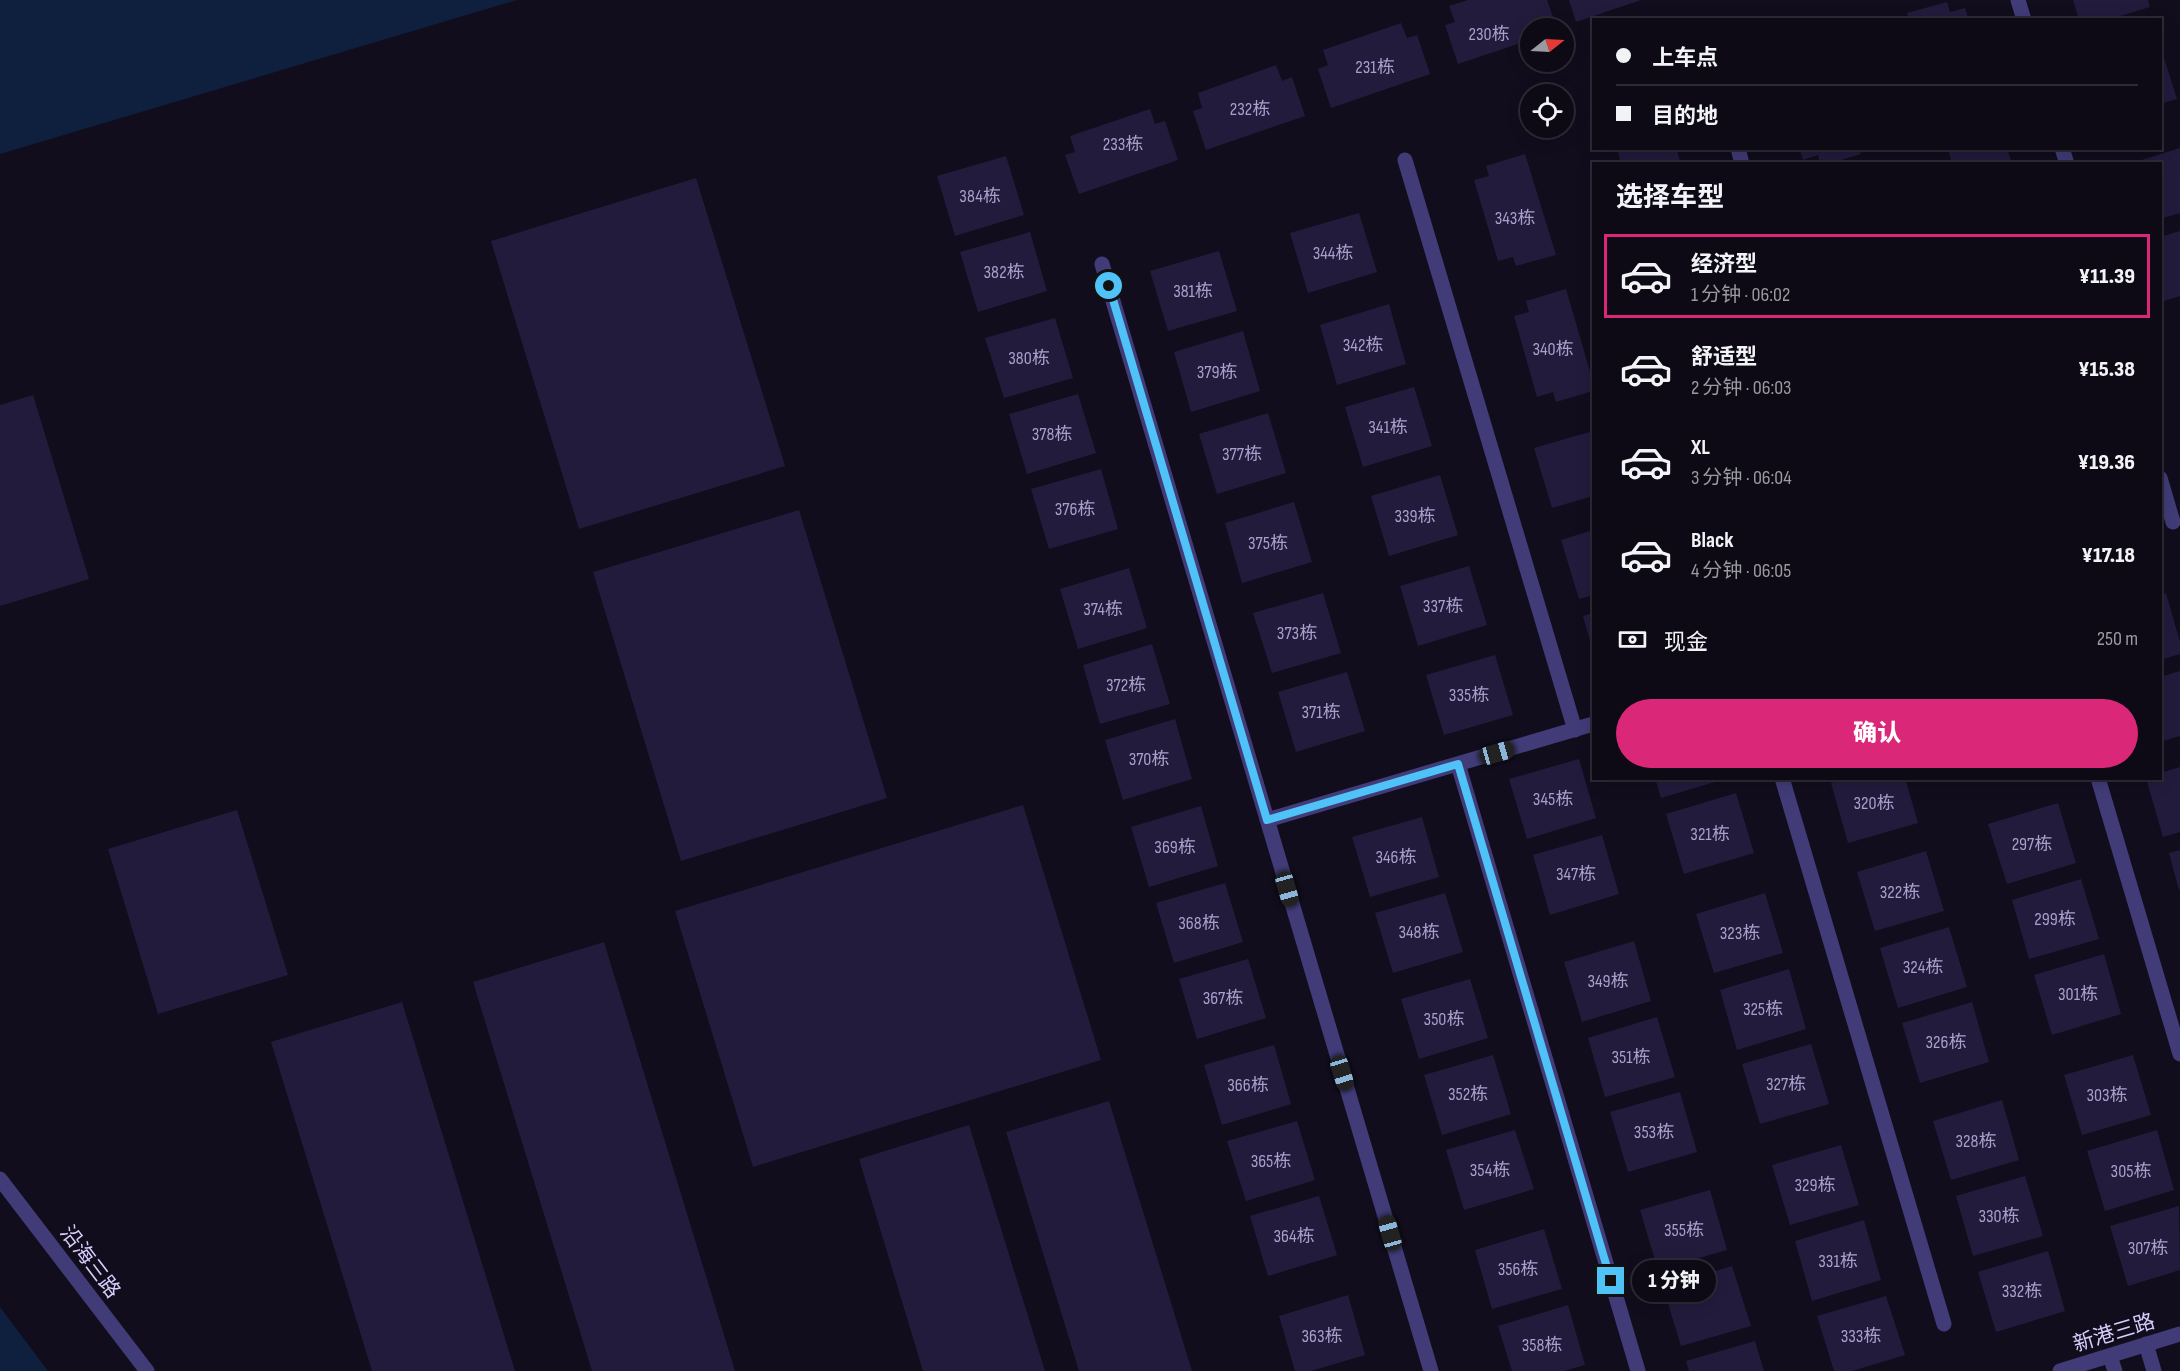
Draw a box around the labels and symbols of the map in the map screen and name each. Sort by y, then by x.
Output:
north arrow [1520,18,1574,72]
house number: 230栋 [1468,24,1510,45]
house number: 231栋 [1355,57,1395,78]
house number: 232栋 [1230,99,1270,120]
house number: 233栋 [1103,134,1143,155]
house number: 384栋 [959,186,1001,207]
house number: 343栋 [1495,208,1535,229]
house number: 344栋 [1313,243,1353,264]
house number: 382栋 [983,262,1025,283]
route start [1095,272,1122,299]
house number: 381栋 [1173,281,1213,302]
house number: 342栋 [1343,335,1383,356]
house number: 340栋 [1532,339,1574,360]
house number: 380栋 [1008,348,1050,369]
house number: 379栋 [1197,362,1237,383]
house number: 341栋 [1368,417,1408,438]
house number: 378栋 [1032,424,1072,445]
house number: 377栋 [1222,444,1262,465]
house number: 376栋 [1055,499,1095,520]
house number: 339栋 [1394,506,1436,527]
house number: 375栋 [1248,533,1288,554]
house number: 337栋 [1423,596,1463,617]
house number: 374栋 [1083,599,1123,620]
house number: 373栋 [1277,623,1317,644]
house number: 372栋 [1106,675,1146,696]
house number: 335栋 [1449,685,1489,706]
house number: 371栋 [1301,702,1341,723]
car [1477,739,1517,767]
house number: 370栋 [1129,749,1169,770]
house number: 345栋 [1533,789,1573,810]
house number: 320栋 [1853,793,1895,814]
house number: 321栋 [1690,824,1730,845]
house number: 297栋 [2012,834,2052,855]
house number: 369栋 [1154,837,1196,858]
house number: 346栋 [1376,847,1417,868]
house number: 347栋 [1556,864,1596,885]
car [1273,869,1301,909]
house number: 322栋 [1880,882,1920,903]
house number: 299栋 [2034,909,2076,930]
house number: 368栋 [1178,913,1220,934]
house number: 348栋 [1398,922,1440,943]
house number: 323栋 [1720,923,1760,944]
house number: 324栋 [1903,957,1943,978]
house number: 349栋 [1587,971,1629,992]
house number: 301栋 [2058,984,2098,1005]
house number: 367栋 [1203,988,1243,1009]
house number: 325栋 [1743,999,1783,1020]
house number: 350栋 [1424,1009,1464,1030]
house number: 326栋 [1926,1032,1966,1053]
house number: 351栋 [1611,1047,1651,1068]
car [1328,1053,1356,1093]
house number: 327栋 [1766,1074,1806,1095]
house number: 366栋 [1227,1075,1269,1096]
house number: 352栋 [1448,1084,1488,1105]
house number: 303栋 [2086,1085,2128,1106]
house number: 353栋 [1634,1122,1674,1143]
house number: 328栋 [1956,1131,1996,1152]
house number: 365栋 [1251,1151,1291,1172]
house number: 354栋 [1470,1160,1510,1181]
house number: 305栋 [2111,1161,2151,1182]
house number: 329栋 [1795,1175,1835,1196]
house number: 330栋 [1978,1206,2020,1227]
car [1376,1213,1404,1253]
house number: 355栋 [1664,1220,1704,1241]
street label: 沿海三路 [55,1221,125,1303]
house number: 364栋 [1273,1226,1315,1247]
house number: 307栋 [2128,1238,2168,1259]
house number: 331栋 [1818,1251,1858,1272]
house number: 356栋 [1498,1259,1538,1280]
callout: 1 分钟 [1632,1260,1716,1302]
route end [1597,1267,1624,1294]
house number: 332栋 [2002,1281,2042,1302]
street label: 新港三路 [2070,1309,2158,1357]
house number: 363栋 [1302,1326,1342,1347]
house number: 333栋 [1841,1326,1881,1347]
house number: 358栋 [1522,1335,1562,1356]

